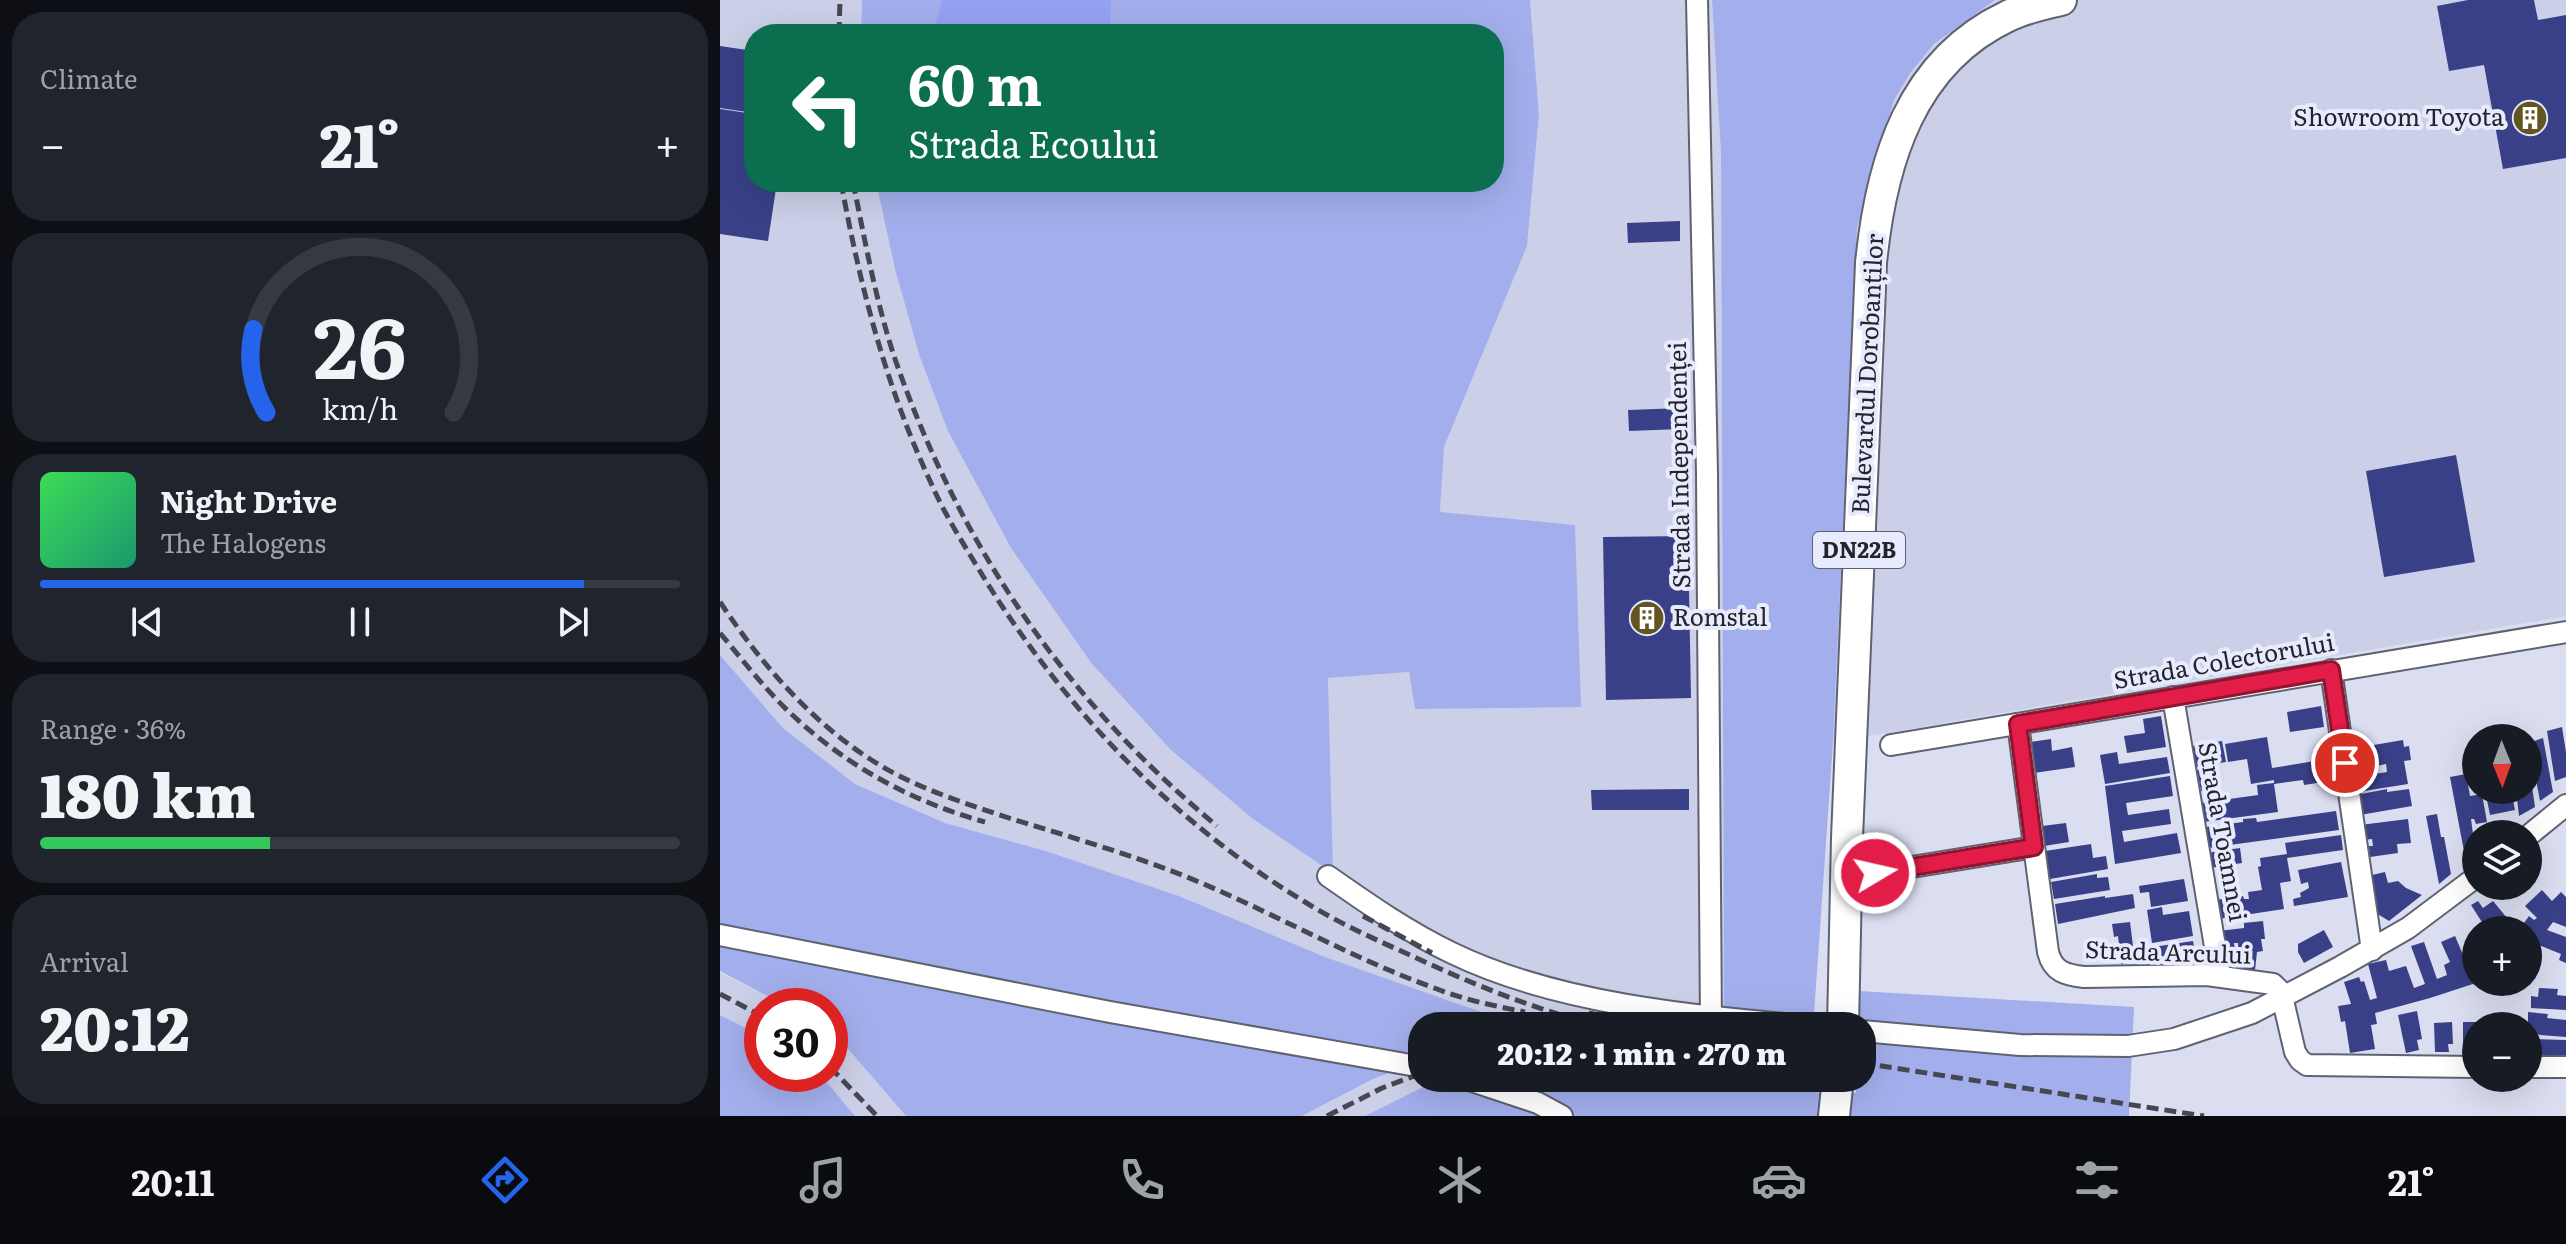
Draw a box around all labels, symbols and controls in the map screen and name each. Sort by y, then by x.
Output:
text: 60 m [908,40,1042,123]
icon: left [776,56,880,160]
text: Climate [40,58,138,97]
text: 21° [320,97,400,186]
place label: Showroom Toyota [2293,98,2504,133]
building icon: Showroom Toyota [2511,99,2549,137]
text: − [40,109,66,175]
text: + [654,109,680,175]
text: Strada Ecoului [908,116,1159,169]
street label: Bulevardul Dorobanților [1841,232,1890,515]
text: 26 [313,281,407,405]
street label: Strada Independenței [1658,341,1697,589]
text: km/h [322,386,398,429]
text: Night Drive [160,478,337,522]
text: The Halogens [160,522,326,561]
road number: DN22B [1813,532,1905,568]
place label: Romstal [1673,598,1768,633]
building icon: Romstal [1628,599,1666,637]
icon: previous [125,600,169,644]
icon: pause [338,600,382,644]
icon: next [551,600,595,644]
street label: Strada Colectorului [2110,623,2337,696]
text: Range · 36% [40,708,186,747]
north arrow [2462,724,2542,804]
map controls [2462,724,2542,1092]
pin [2311,729,2379,797]
street label: Strada Toamnei [2191,739,2257,924]
icon: arrive [2323,741,2367,785]
text: 180 km [40,747,255,836]
button: layers [2462,820,2542,900]
position arrow [1833,831,1917,915]
button: + [2462,916,2542,996]
street label: Strada Arcului [2084,930,2252,971]
text: Arrival [40,941,129,980]
text: 20:12 [40,980,190,1069]
speed limit sign: 30 [744,988,848,1092]
button: − [2462,1012,2542,1092]
text: 20:12 · 1 min · 270 m [1498,1030,1786,1074]
icon: directions [477,1152,533,1208]
icon: music [795,1152,851,1208]
icon: phone [1114,1152,1170,1208]
icon: climate [1432,1152,1488,1208]
icon: car [1751,1152,1807,1208]
icon: filters [2069,1152,2125,1208]
text: 20:11 [131,1154,214,1207]
text: 21° [2388,1154,2435,1207]

